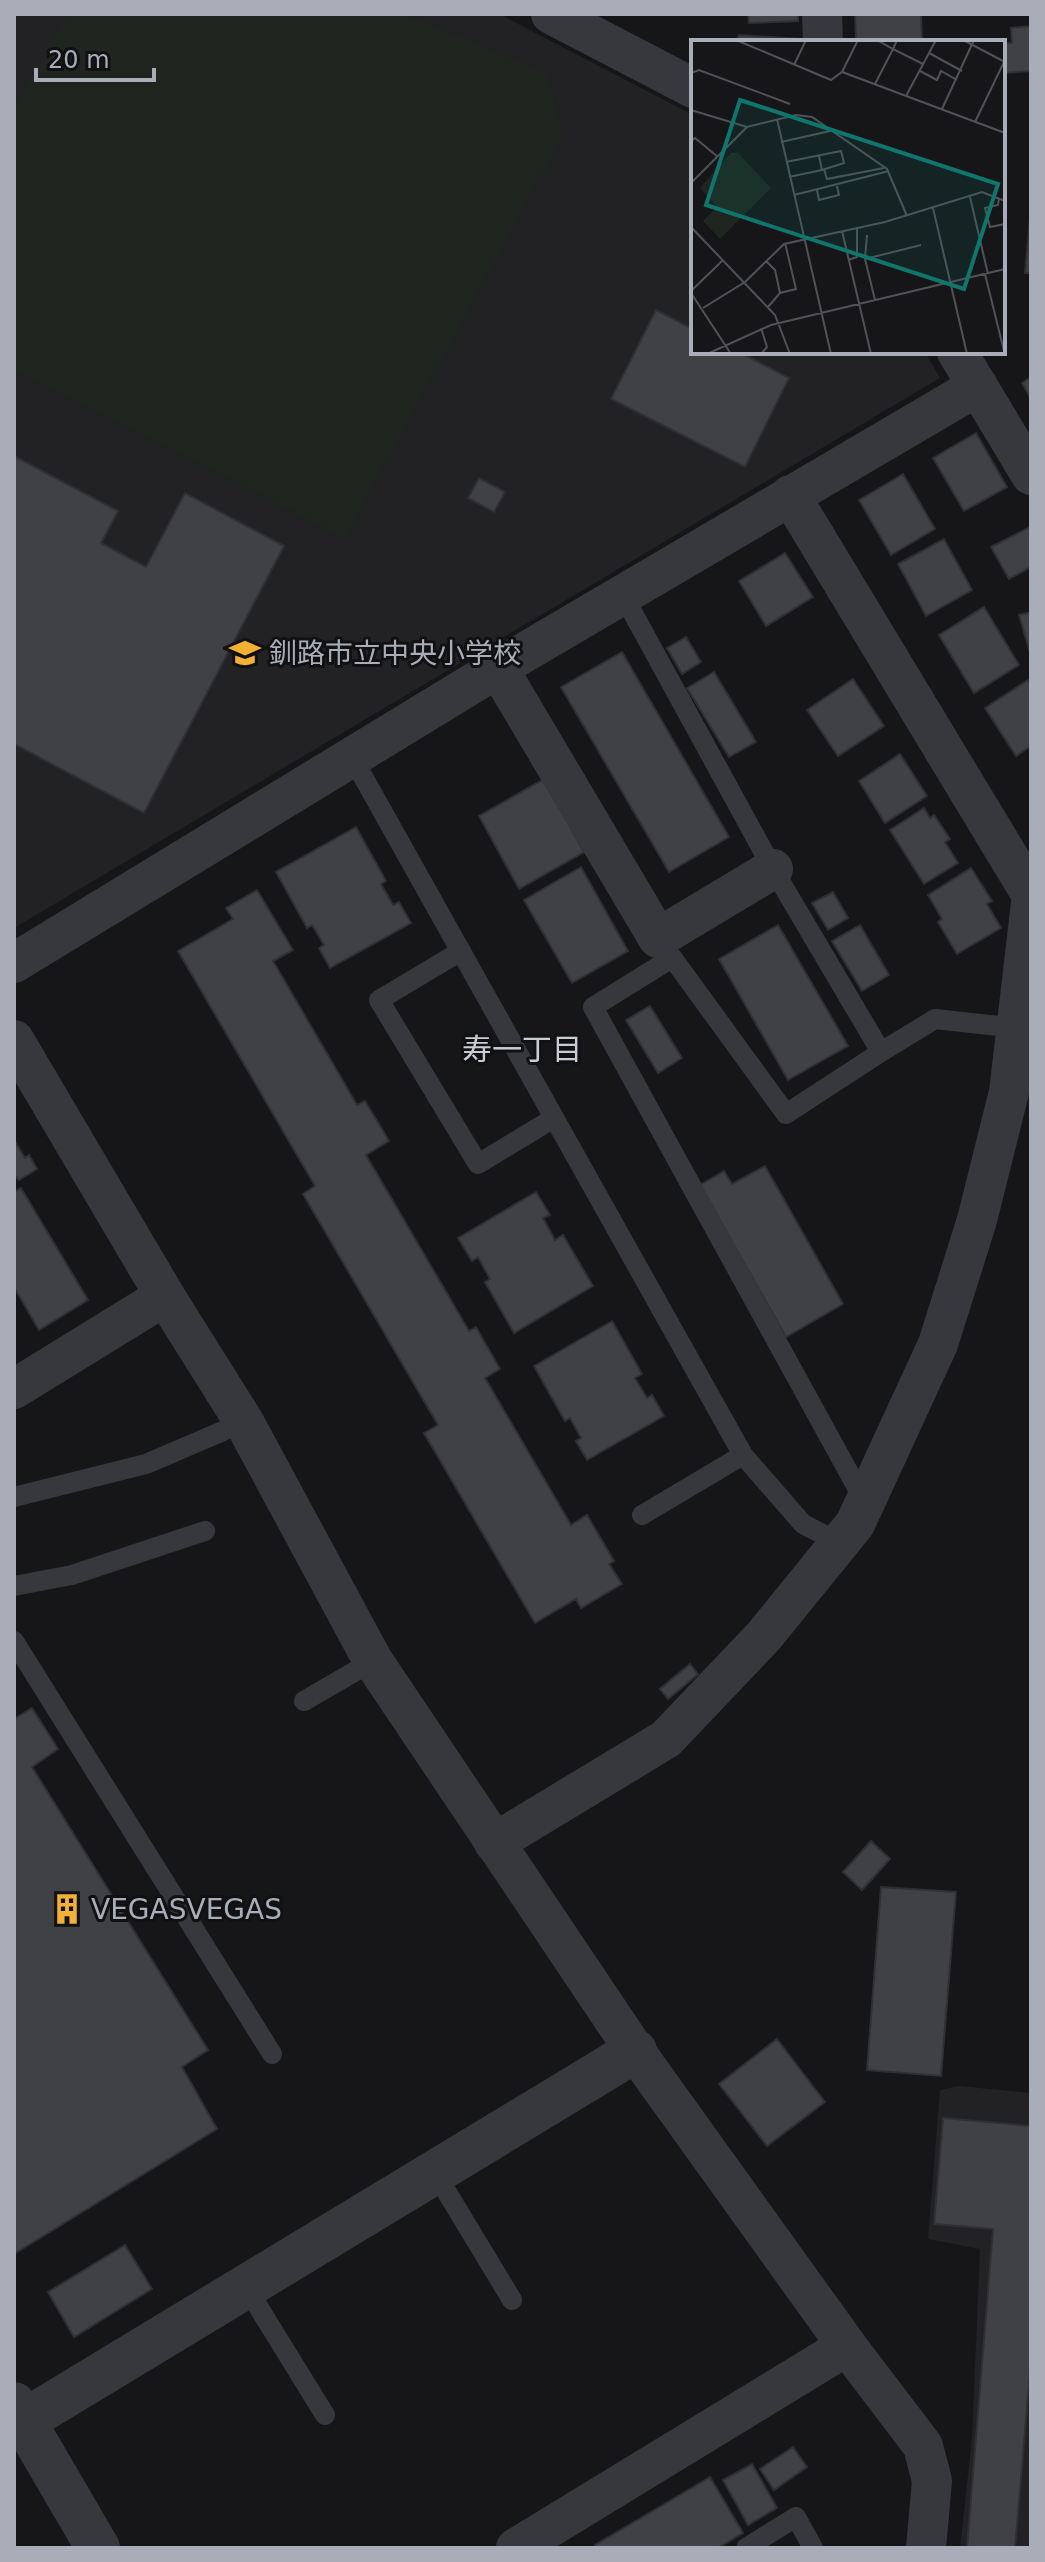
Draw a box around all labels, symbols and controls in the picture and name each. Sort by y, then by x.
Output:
scale bar [36,32,154,82]
inset map [691,40,1005,354]
text: 20 m [48,46,110,74]
school or university icon: 釧路市立中央小学校 [228,636,262,670]
place label: 釧路市立中央小学校 [269,637,521,670]
district label: 寿一丁目 [462,1032,582,1067]
building icon: VEGASVEGAS [50,1892,84,1926]
place label: VEGASVEGAS [91,1893,282,1926]

